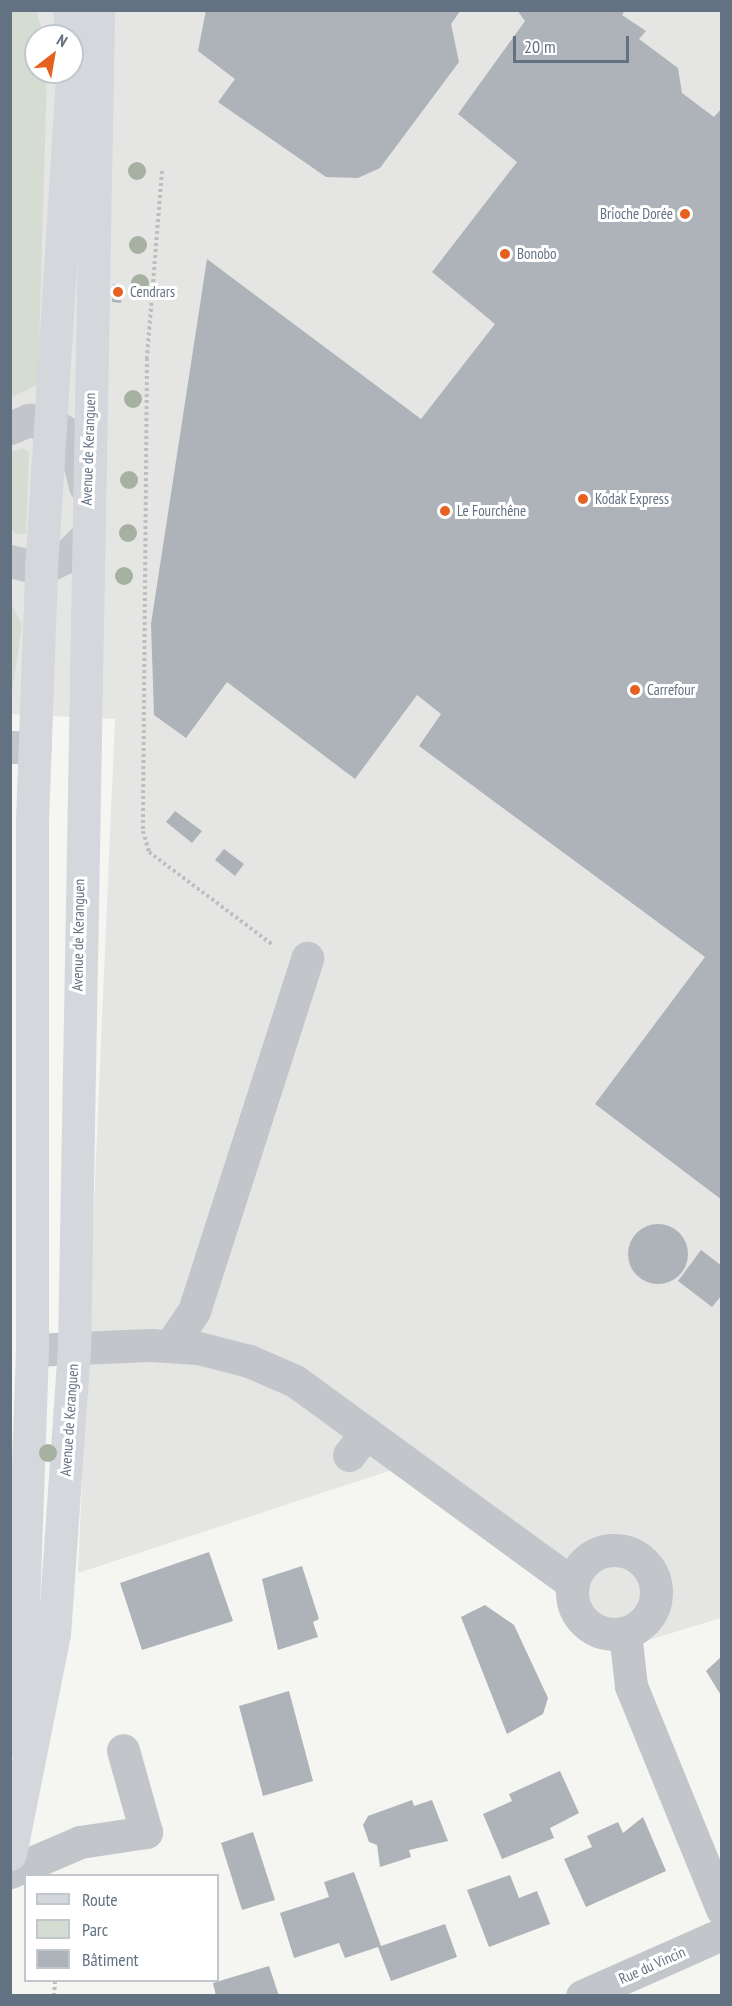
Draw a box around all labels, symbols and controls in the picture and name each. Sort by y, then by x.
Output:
north arrow [24,24,84,84]
scale bar [516,24,632,62]
text: N [53,29,71,51]
text: 20 m [524,35,556,58]
place label: Brioche Dorée [600,205,673,223]
marker: Brioche Dorée [678,207,692,221]
place label: Bonobo [517,245,557,263]
marker: Bonobo [498,247,512,261]
place label: Cendrars [130,283,175,301]
marker: Cendrars [111,285,125,299]
street label: Avenue de Keranguen [77,392,99,506]
place label: Kodak Express [595,490,669,508]
marker: Kodak Express [576,492,590,506]
place label: Le Fourchêne [457,502,526,520]
marker: Le Fourchêne [438,504,452,518]
place label: Carrefour [647,681,695,699]
marker: Carrefour [628,683,642,697]
street label: Avenue de Keranguen [68,879,88,991]
street label: Avenue de Keranguen [56,1363,82,1477]
legend [24,1874,219,1982]
text: Route [82,1888,118,1911]
text: Parc [82,1918,108,1941]
street label: Rue du Vincin [616,1942,688,1988]
text: Bâtiment [82,1948,139,1971]

